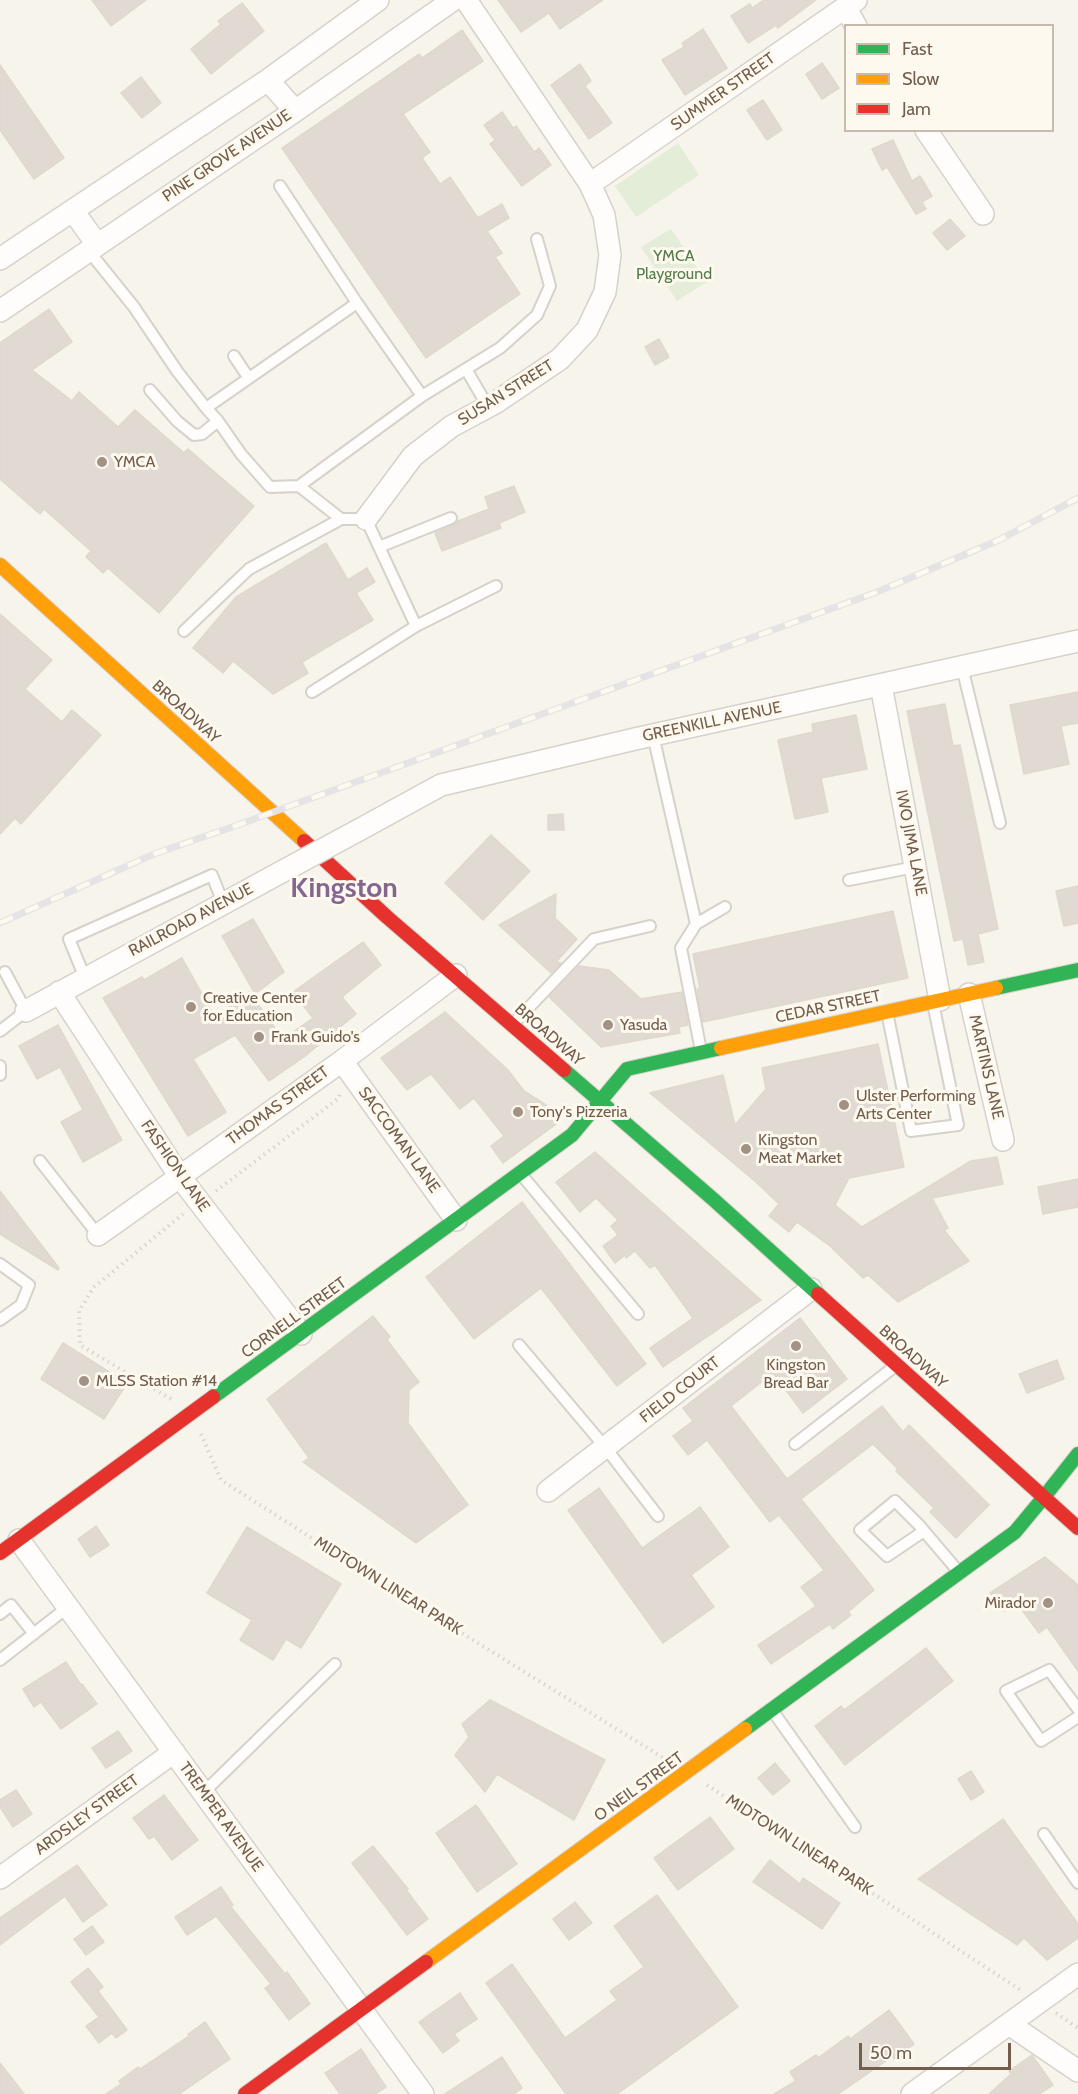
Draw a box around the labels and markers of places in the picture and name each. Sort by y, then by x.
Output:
place label: YMCA [114,452,155,472]
marker: YMCA [95,455,109,469]
place label: Creative Center for Education [203,988,307,1026]
marker: Creative Center for Education [184,1000,198,1014]
place label: Yasuda [620,1015,667,1035]
marker: Yasuda [601,1018,615,1032]
place label: Frank Guido's [271,1027,360,1047]
marker: Frank Guido's [252,1030,266,1044]
place label: Ulster Performing Arts Center [856,1086,975,1124]
marker: Ulster Performing Arts Center [837,1098,851,1112]
place label: Tony's Pizzeria [530,1102,627,1122]
marker: Tony's Pizzeria [511,1105,525,1119]
place label: Kingston Meat Market [758,1130,842,1168]
marker: Kingston Meat Market [739,1142,753,1156]
marker: Kingston Bread Bar [789,1339,803,1353]
place label: Kingston Bread Bar [764,1355,828,1393]
place label: MLSS Station #14 [96,1371,217,1391]
marker: MLSS Station #14 [77,1374,91,1388]
place label: Mirador [984,1593,1036,1613]
marker: Mirador [1041,1596,1055,1610]

